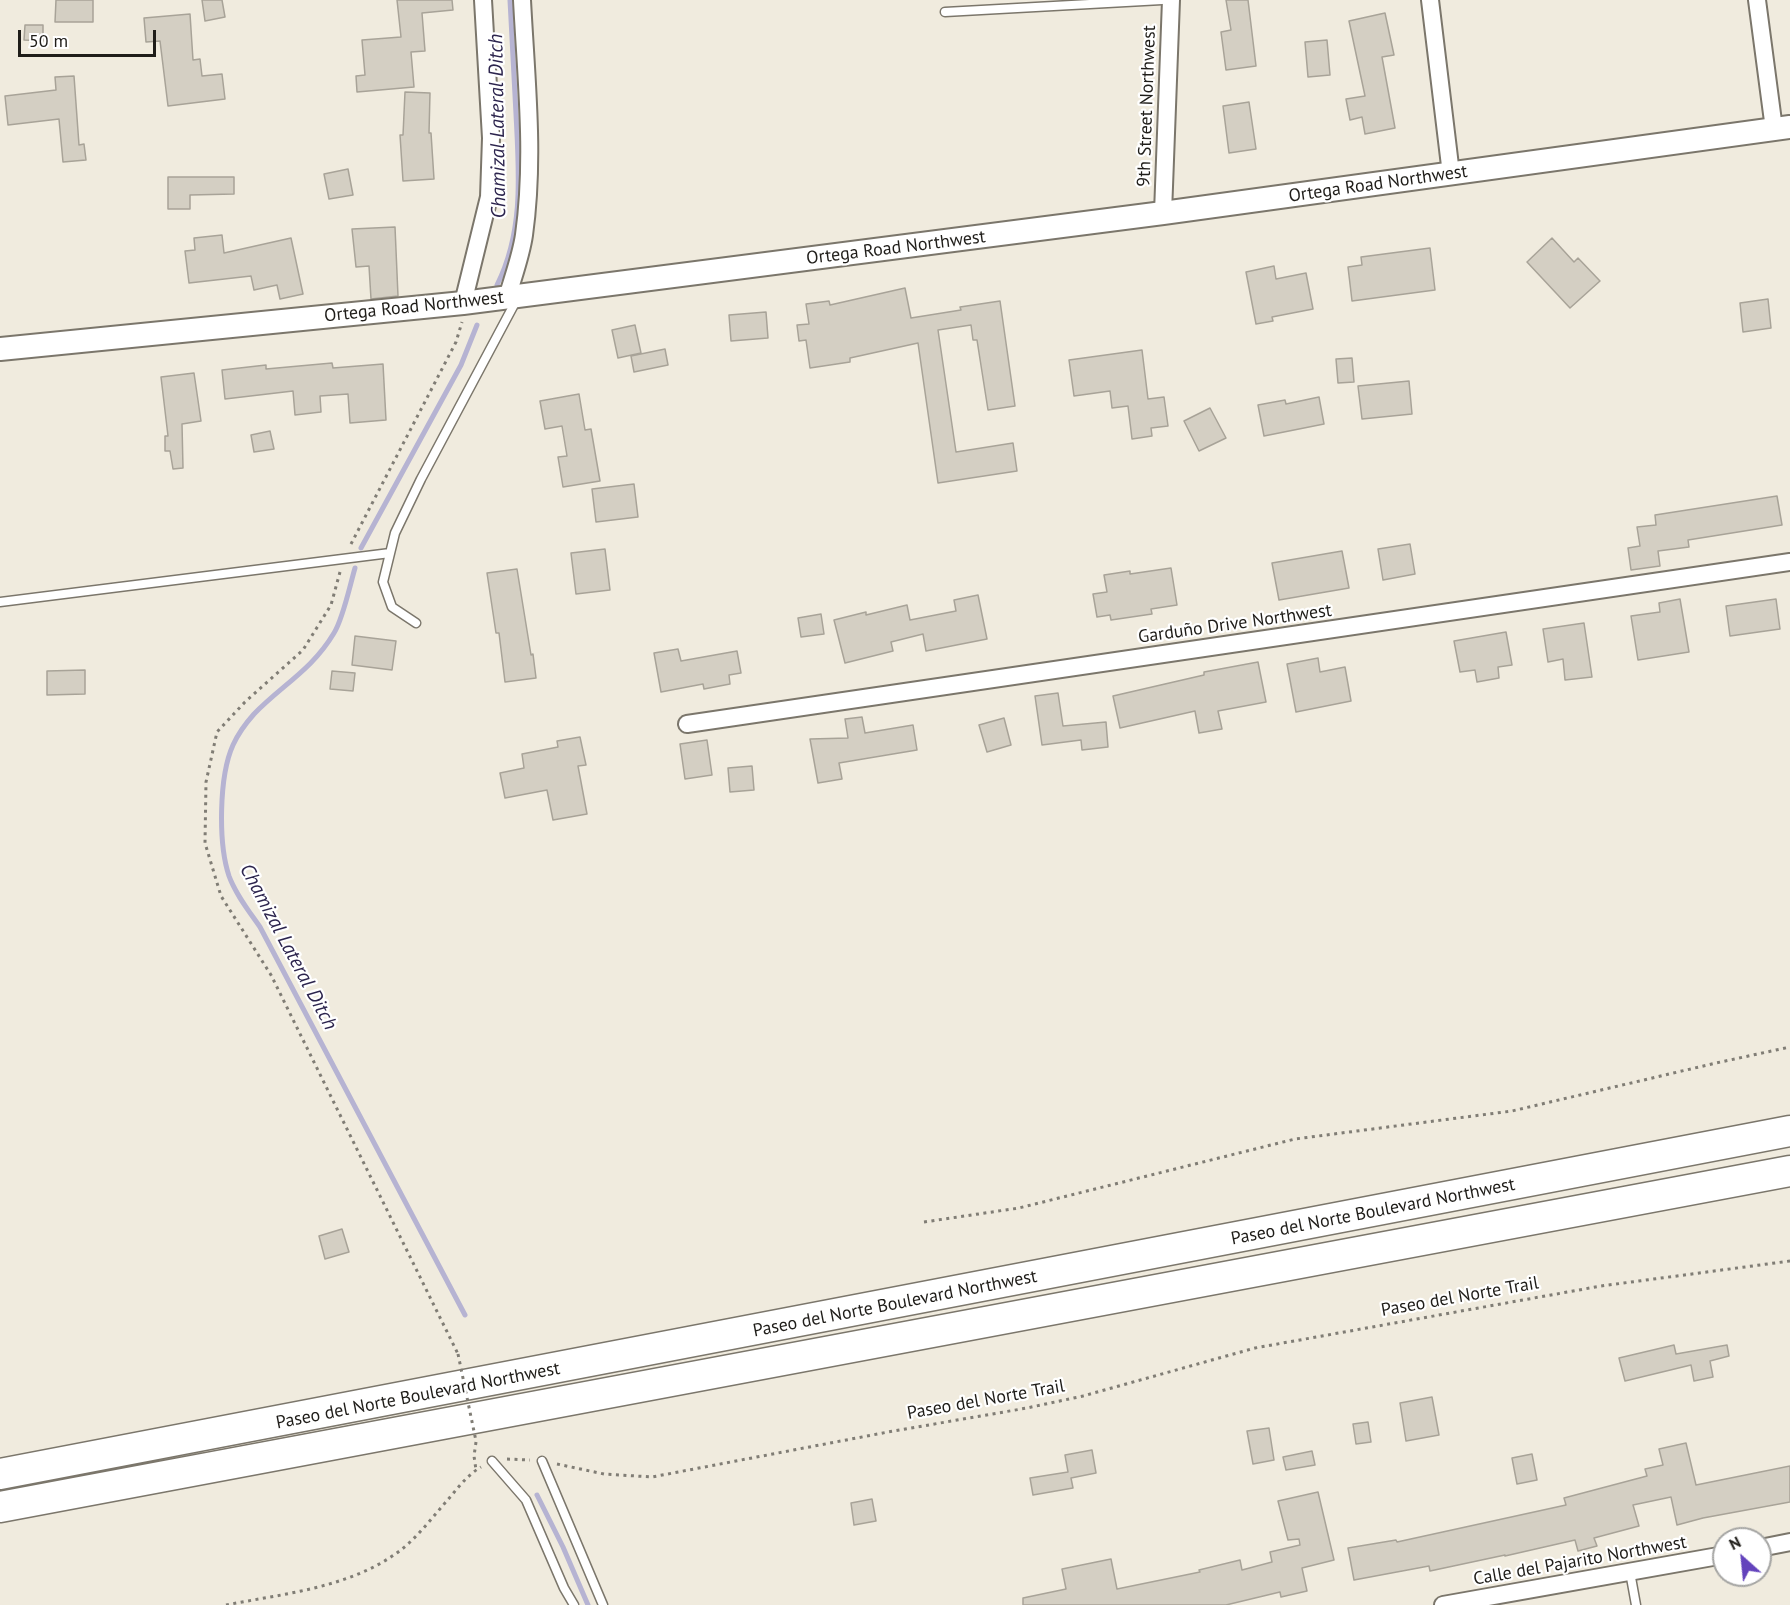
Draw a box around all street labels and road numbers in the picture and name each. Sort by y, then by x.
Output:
street label: 9th Street Northwest [1133,25,1161,187]
street label: Ortega Road Northwest [1287,161,1469,207]
street label: Ortega Road Northwest [805,226,987,270]
street label: Ortega Road Northwest [323,287,505,327]
street label: Garduño Drive Northwest [1137,600,1333,648]
street label: Paseo del Norte Boulevard Northwest [1229,1174,1517,1250]
street label: Paseo del Norte Boulevard Northwest [751,1266,1039,1342]
street label: Paseo del Norte Trail [1379,1272,1541,1322]
street label: Paseo del Norte Boulevard Northwest [274,1358,562,1434]
street label: Paseo del Norte Trail [905,1375,1067,1425]
street label: Calle del Pajarito Northwest [1472,1532,1688,1590]

